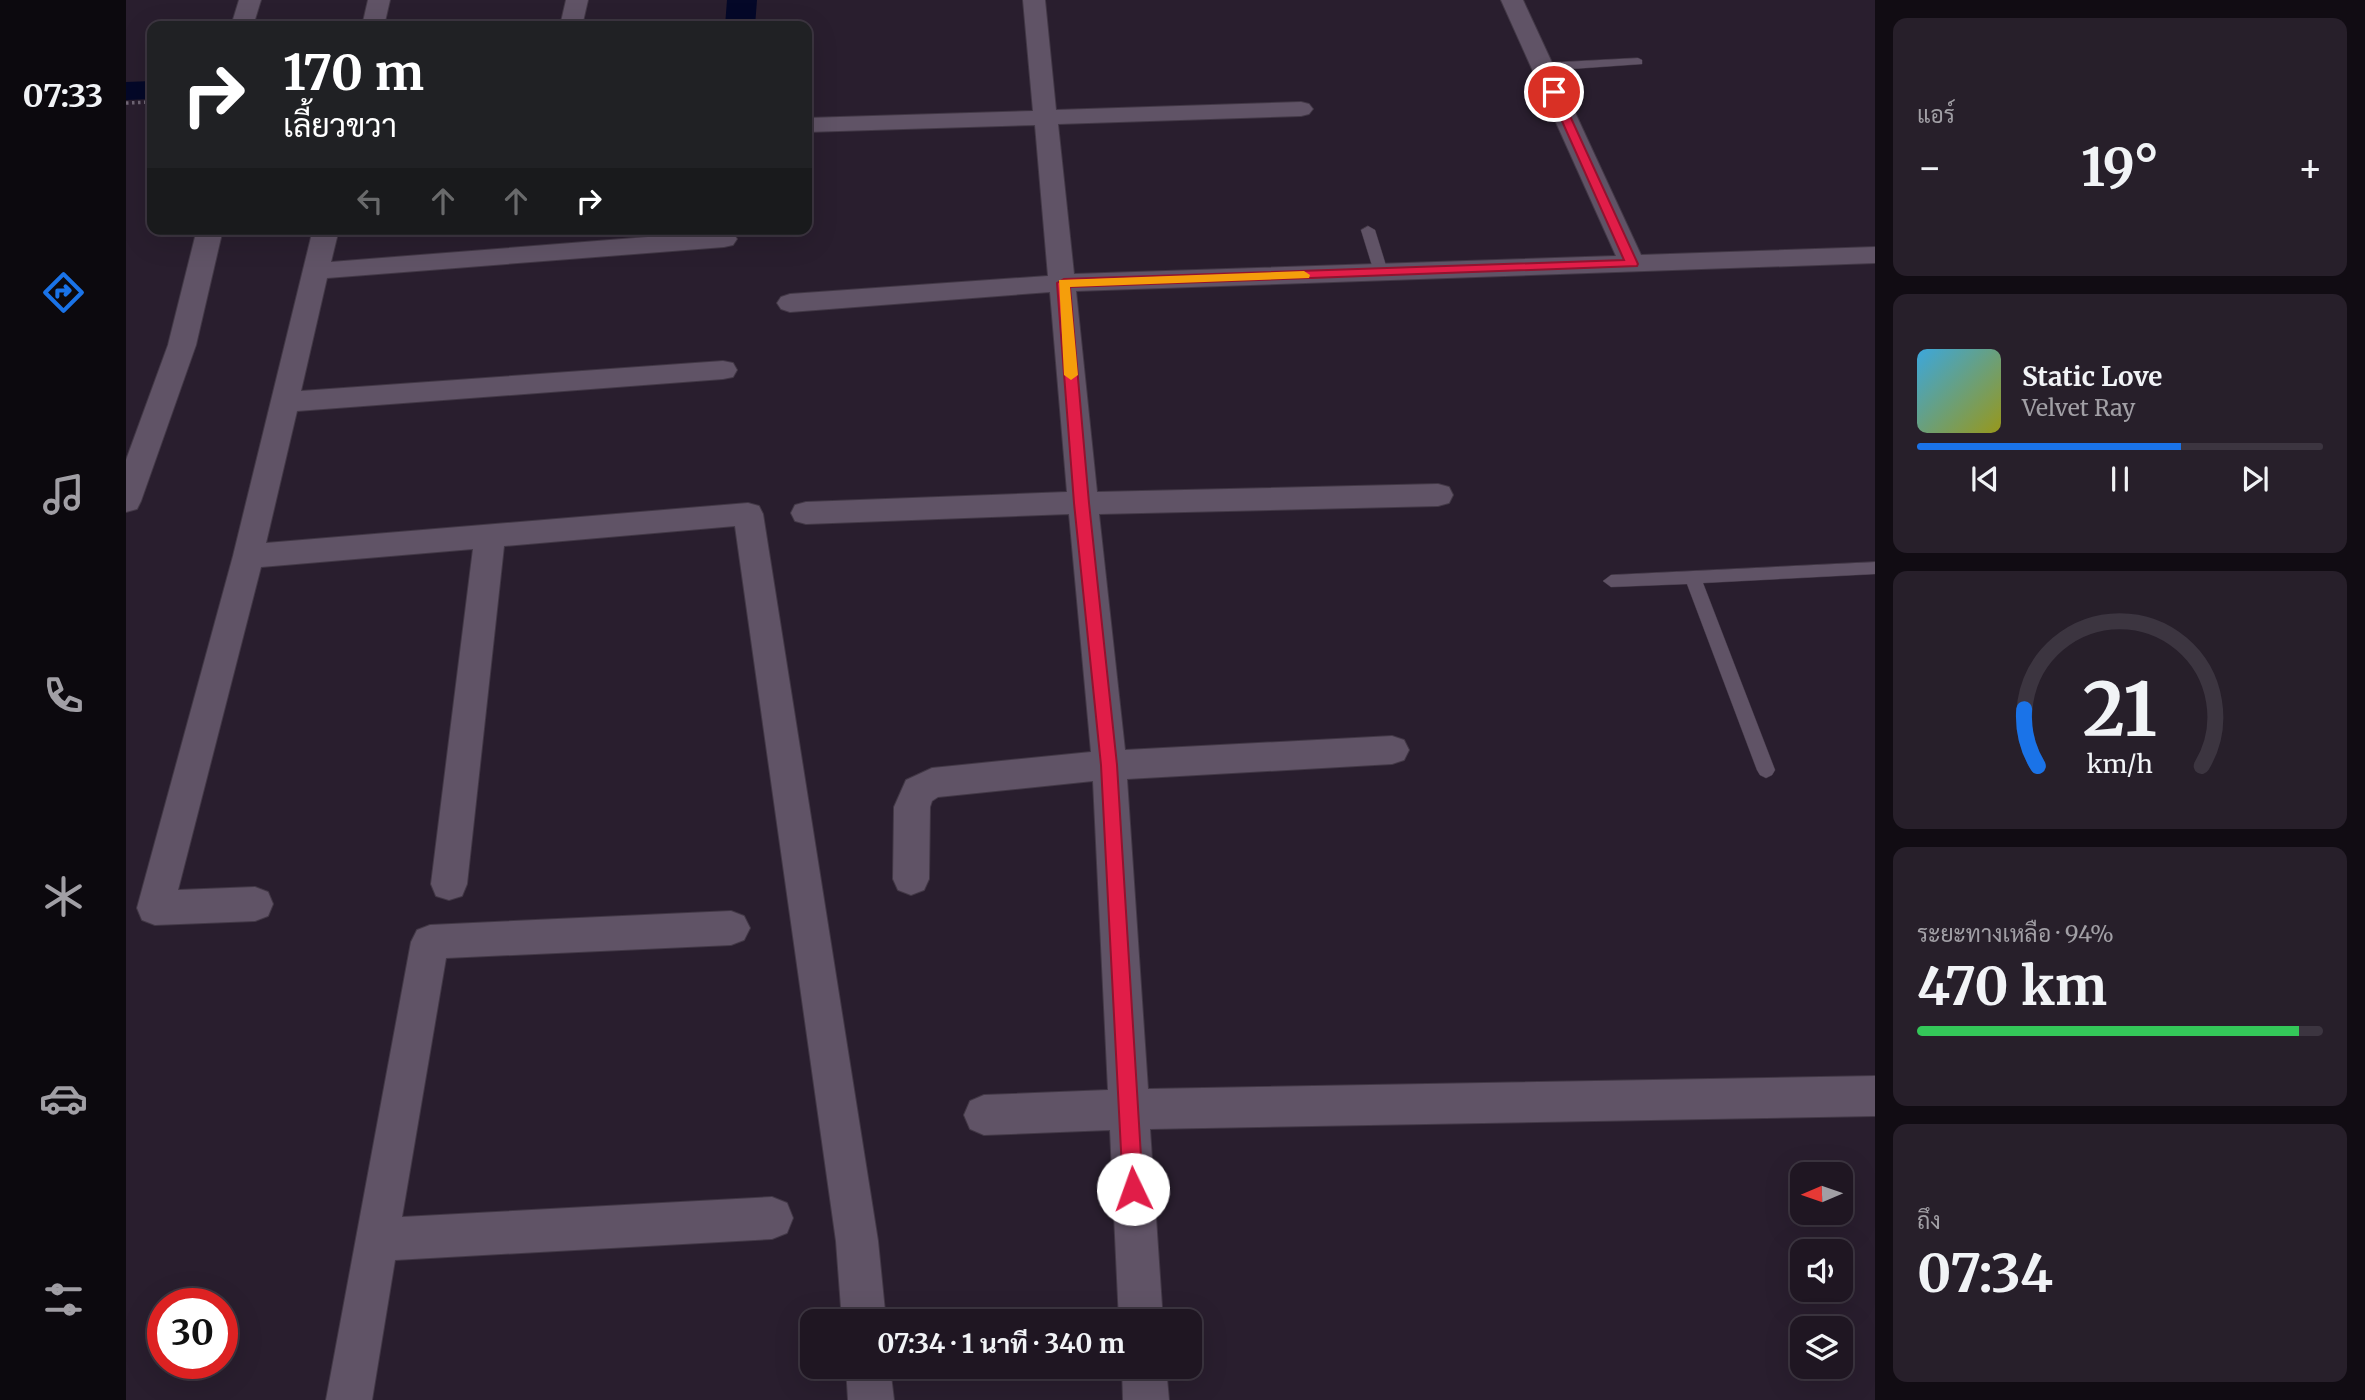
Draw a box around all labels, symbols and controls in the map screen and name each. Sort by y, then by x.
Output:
text: 170 m [283,42,424,103]
icon: right [168,49,259,140]
pin [1524,62,1584,122]
icon: arrive [1535,73,1573,111]
text: 07:33 [23,76,103,116]
text: แอร์ [1917,100,1955,129]
text: เลี้ยวขวา [283,106,397,146]
text: 19° [2081,135,2159,200]
text: − [1917,144,1942,191]
text: + [2298,144,2323,191]
icon: left [351,182,389,220]
icon: ahead [424,182,462,220]
icon: ahead [497,182,535,220]
icon: right [570,182,608,220]
icon: directions [39,268,88,317]
text: Static Love [2022,360,2162,393]
text: Velvet Ray [2022,393,2135,422]
icon: previous [1966,460,2004,498]
icon: pause [2101,460,2139,498]
icon: next [2236,460,2274,498]
icon: music [39,470,88,519]
text: 21 [2083,664,2157,756]
icon: phone [39,671,88,720]
text: km/h [2087,748,2153,780]
icon: climate [39,872,88,921]
text: ระยะทางเหลือ · 94% [1917,919,2114,948]
text: 470 km [1917,954,2107,1019]
icon: car [39,1074,88,1123]
position arrow [1096,1152,1170,1226]
north arrow [1790,1162,1853,1225]
map controls [1790,1162,1853,1379]
text: ถึง [1917,1206,1941,1235]
button: sound [1790,1239,1853,1302]
text: 07:34 [1917,1241,2053,1306]
icon: filters [39,1275,88,1324]
speed limit sign: 30 [147,1288,238,1379]
button: layers [1790,1316,1853,1379]
text: 07:34 · 1 นาที · 340 m [877,1327,1125,1360]

